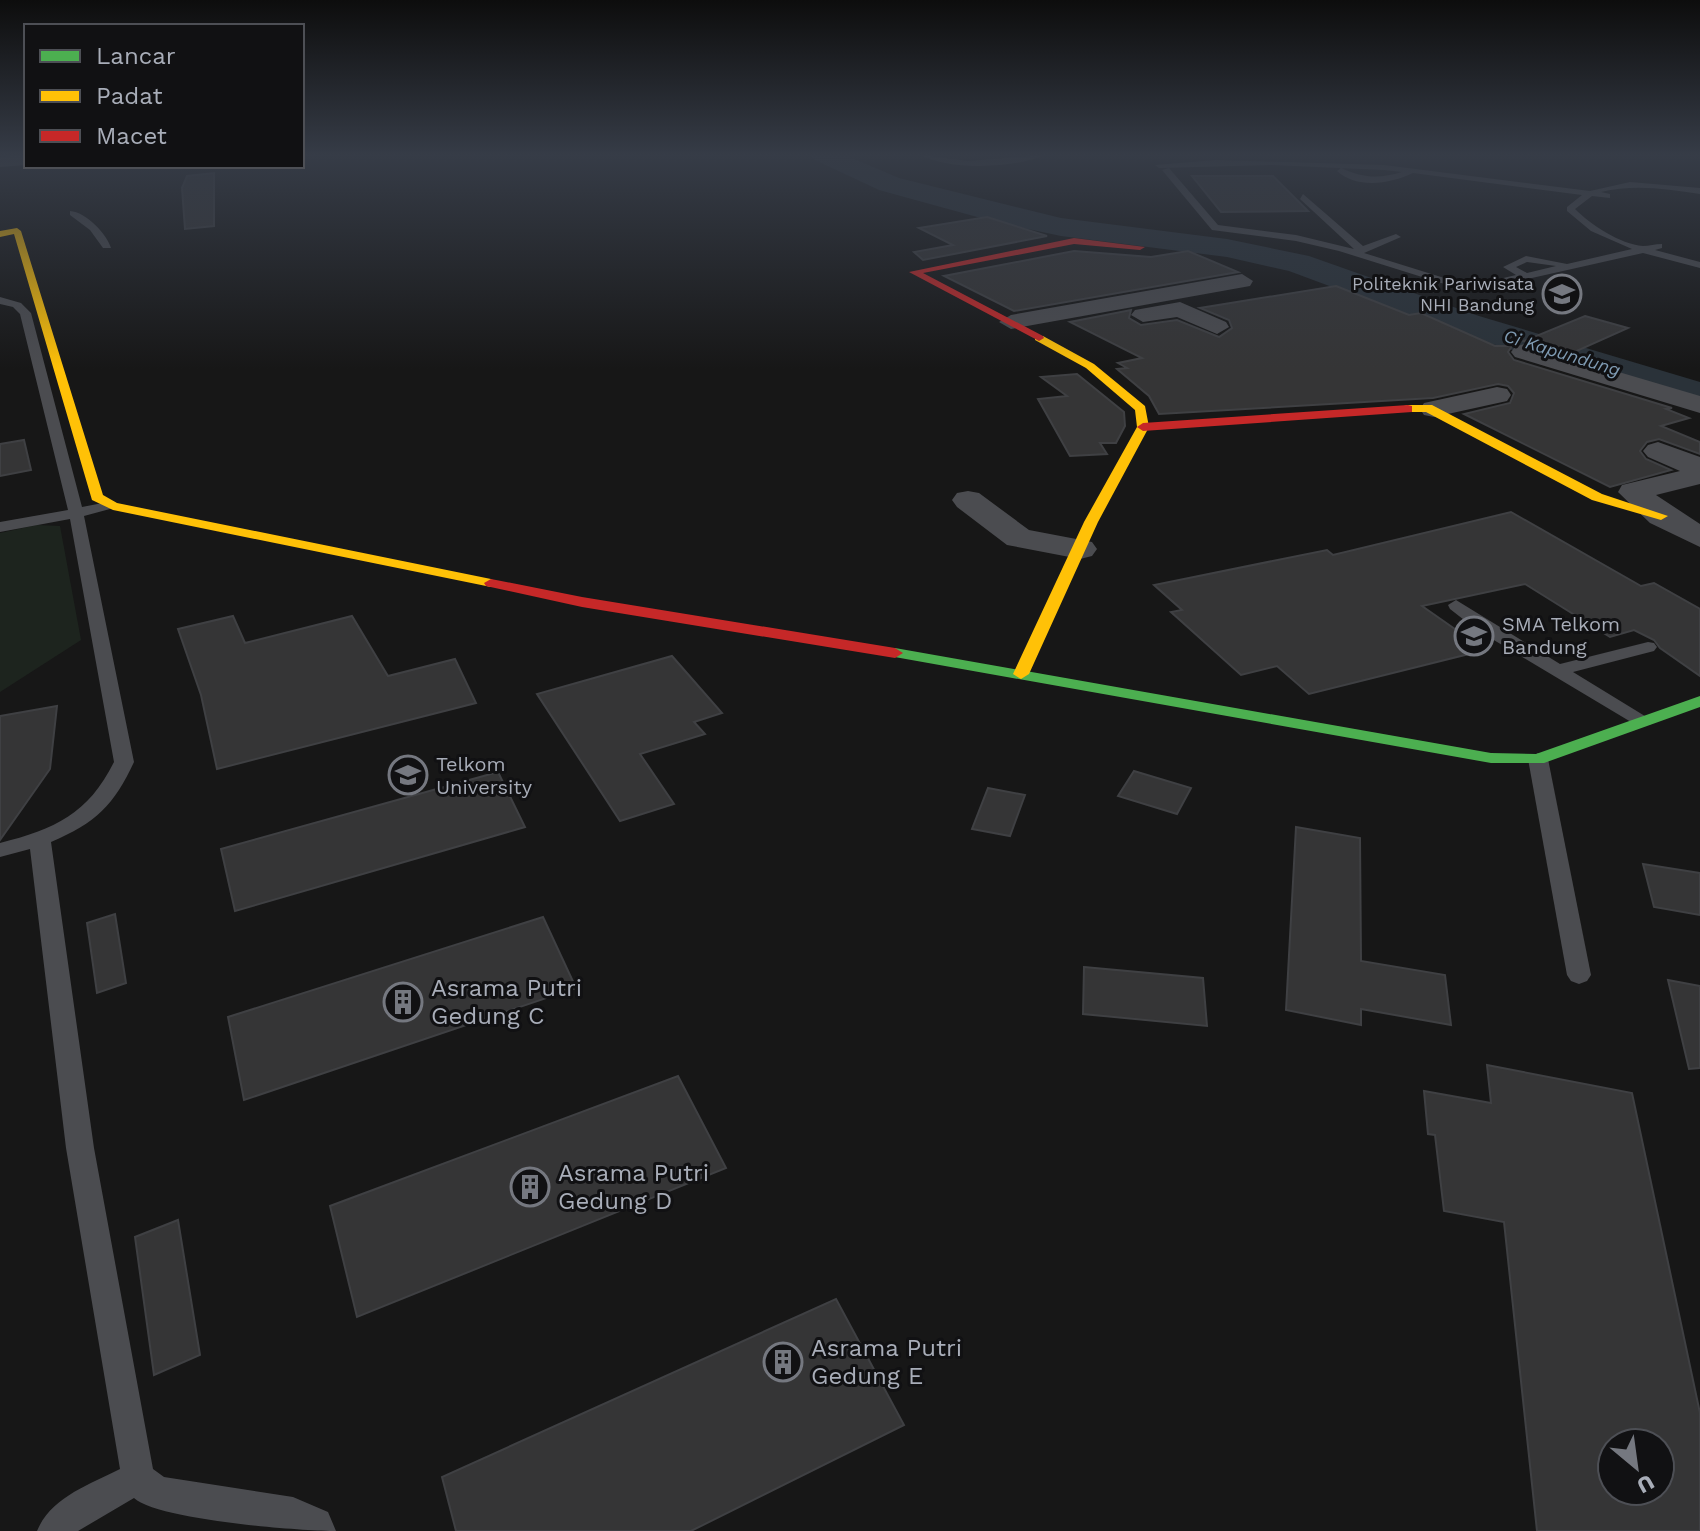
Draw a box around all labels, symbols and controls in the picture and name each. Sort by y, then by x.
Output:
legend [24,24,304,168]
text: Lancar [96,42,176,70]
text: Padat [96,82,162,110]
text: Macet [96,122,167,150]
place label: Politeknik Pariwisata NHI Bandung [1352,273,1534,315]
school or university icon: Politeknik Pariwisata NHI Bandung [1541,273,1583,315]
water label: Ci Kapundung [1501,325,1623,380]
place label: SMA Telkom Bandung [1502,612,1620,659]
school or university icon: SMA Telkom Bandung [1453,615,1495,657]
place label: Telkom University [436,752,533,799]
school or university icon: Telkom University [387,754,429,796]
place label: Asrama Putri Gedung C [431,974,582,1030]
building icon: Asrama Putri Gedung C [382,981,424,1023]
place label: Asrama Putri Gedung D [558,1159,709,1215]
building icon: Asrama Putri Gedung D [509,1166,551,1208]
place label: Asrama Putri Gedung E [811,1334,962,1390]
building icon: Asrama Putri Gedung E [762,1341,804,1383]
north arrow [1596,1427,1676,1507]
text: U [1633,1469,1658,1499]

